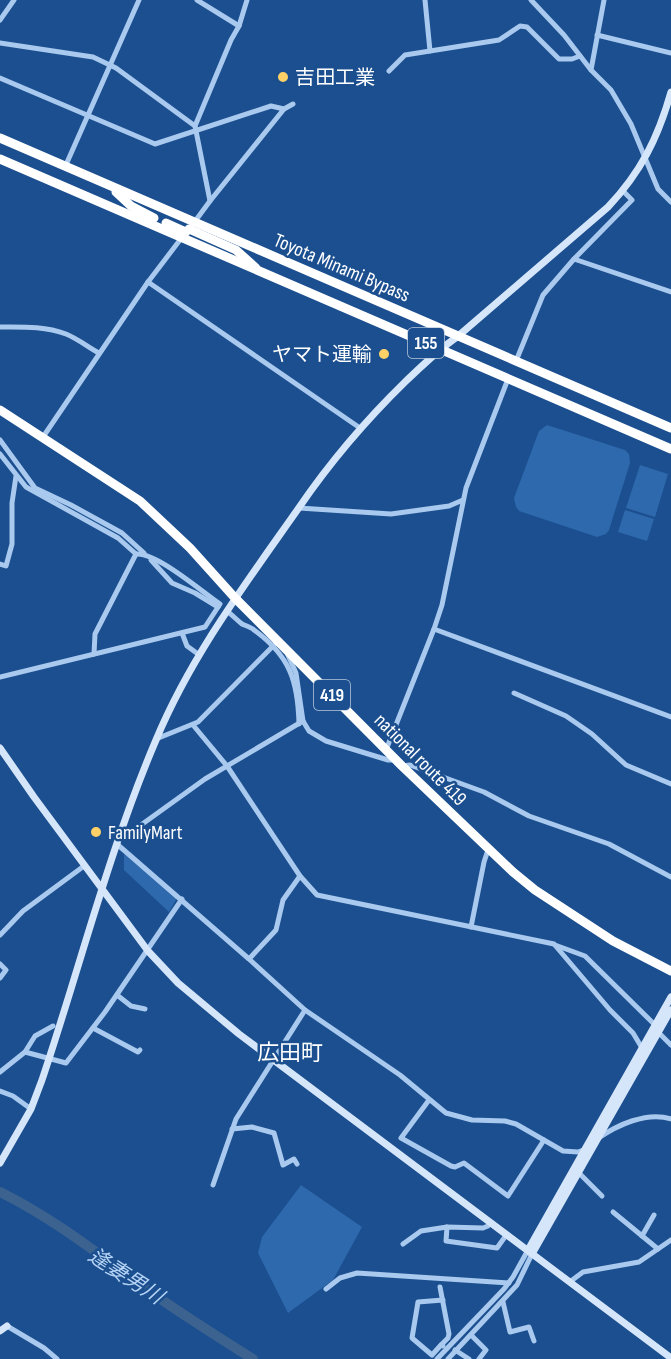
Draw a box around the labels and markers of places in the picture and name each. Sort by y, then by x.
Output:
place label: 吉田工業 [295,66,375,90]
marker: 吉田工業 [276,70,290,84]
place label: ヤマト運輸 [272,343,372,367]
marker: ヤマト運輸 [377,347,391,361]
place label: FamilyMart [108,821,183,845]
marker: FamilyMart [89,825,103,839]

